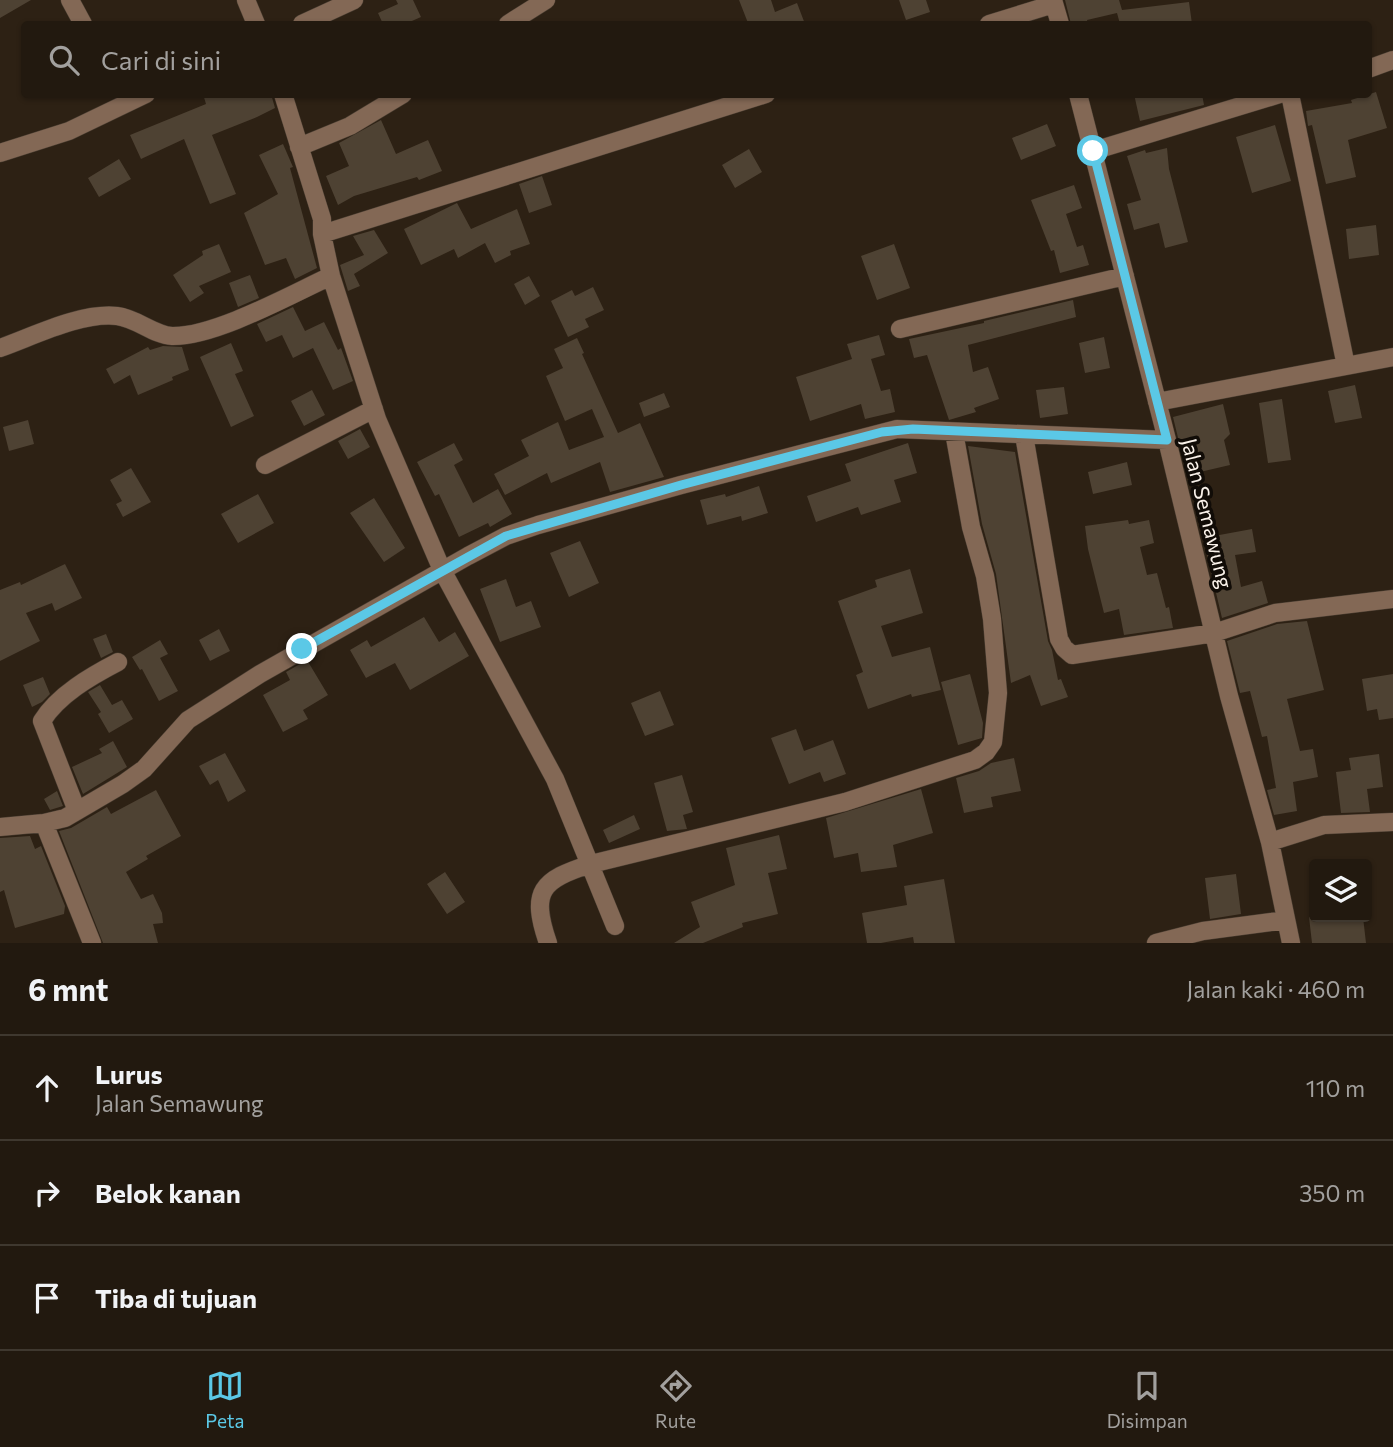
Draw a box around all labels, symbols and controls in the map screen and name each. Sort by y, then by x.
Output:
search box [21,21,1372,98]
icon: search [45,41,83,79]
text: Cari di sini [101,44,221,75]
route start [1077,135,1108,166]
street label: Jalan Semawung [1177,435,1239,591]
route end [286,633,317,664]
map controls [1309,859,1372,922]
button: layers [1309,859,1372,922]
text: 6 mnt [28,970,108,1007]
text: Jalan kaki · 460 m [1186,975,1365,1003]
text: Lurus [95,1058,163,1089]
icon: ahead [28,1069,66,1107]
text: 110 m [1306,1074,1365,1102]
text: Jalan Semawung [95,1089,264,1117]
icon: right [28,1174,66,1212]
text: Belok kanan [95,1177,241,1208]
text: 350 m [1299,1179,1365,1207]
icon: arrive [28,1279,66,1317]
text: Tiba di tujuan [95,1282,257,1313]
tab: Peta [205,1367,245,1432]
tab: Rute [655,1367,696,1432]
tab: Disimpan [1107,1367,1188,1432]

